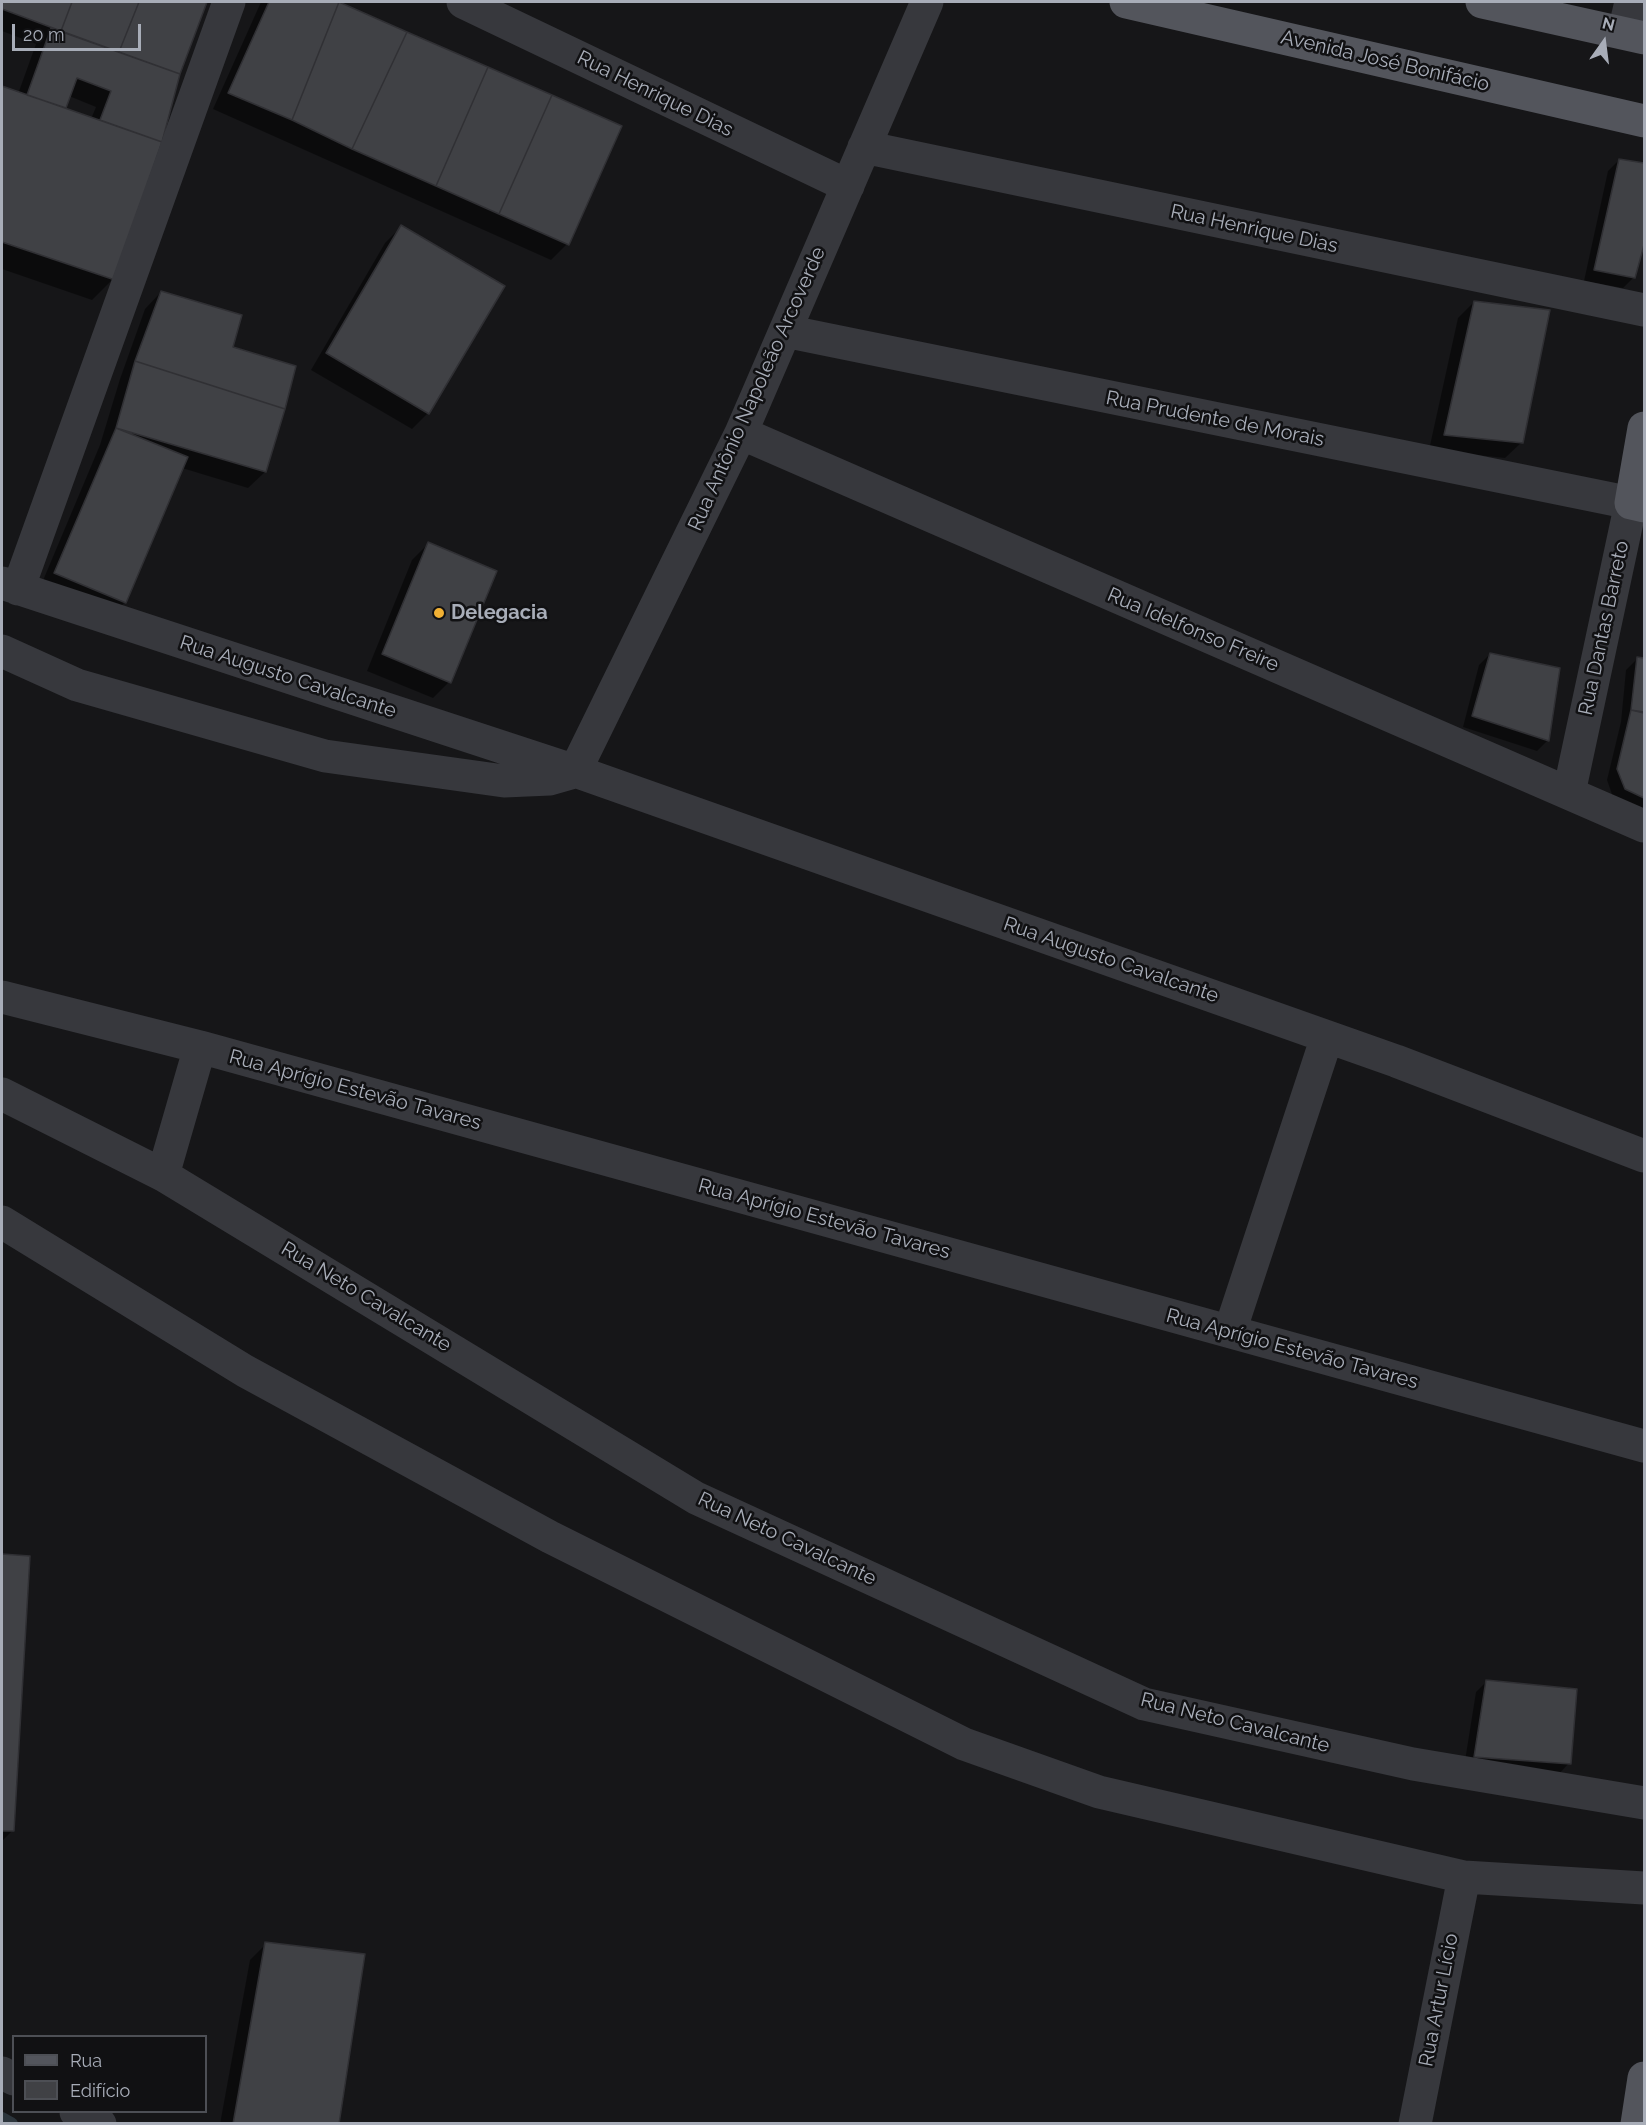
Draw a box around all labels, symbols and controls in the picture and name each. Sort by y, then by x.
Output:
scale bar [15,12,144,50]
north arrow [1574,12,1634,72]
text: N [1600,13,1617,35]
text: 20 m [23,24,65,45]
street label: Avenida José Bonifácio [1278,25,1492,97]
street label: Rua Henrique Dias [573,46,737,142]
street label: Rua Henrique Dias [1168,200,1340,258]
street label: Rua Antônio Napoleão Arcoverde [683,243,831,535]
street label: Rua Prudente de Morais [1104,386,1326,452]
street label: Rua Dantas Barreto [1574,539,1634,717]
street label: Rua Idelfonso Freire [1104,583,1282,677]
place label: Delegacia [451,601,548,625]
marker: Delegacia [432,606,446,620]
street label: Rua Augusto Cavalcante [177,631,399,723]
street label: Rua Augusto Cavalcante [1000,912,1222,1008]
street label: Rua Aprígio Estevão Tavares [226,1045,484,1135]
street label: Rua Aprígio Estevão Tavares [695,1174,953,1264]
street label: Rua Neto Cavalcante [277,1237,455,1357]
street label: Rua Aprígio Estevão Tavares [1163,1304,1421,1394]
street label: Rua Neto Cavalcante [694,1487,880,1591]
street label: Rua Neto Cavalcante [1138,1688,1332,1758]
street label: Rua Artur Lício [1414,1931,1464,2069]
legend [12,2035,207,2113]
text: Rua [70,2050,102,2071]
text: Edifício [70,2080,130,2101]

